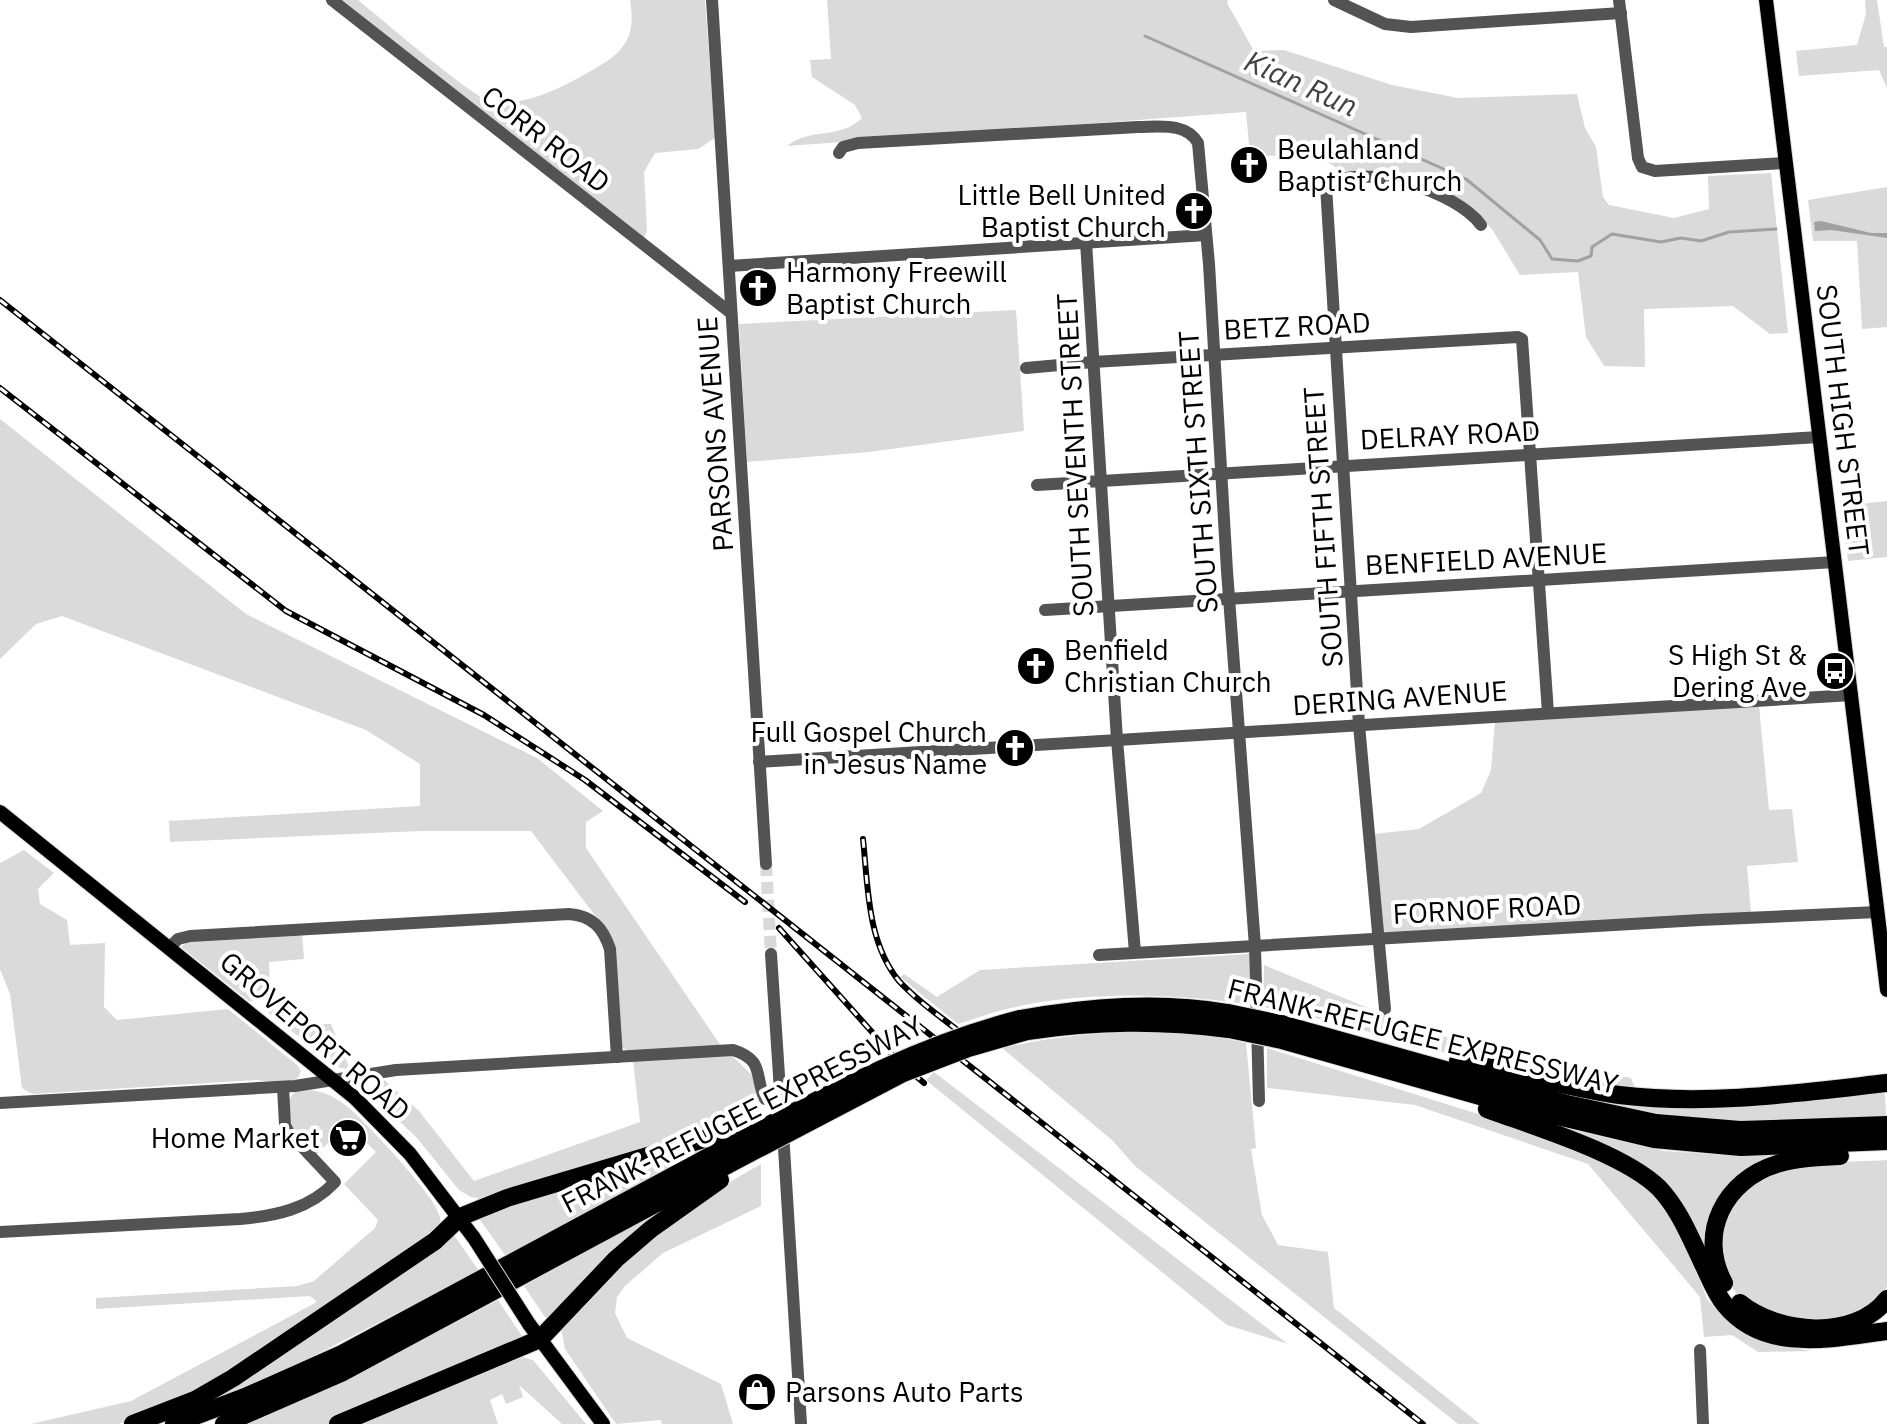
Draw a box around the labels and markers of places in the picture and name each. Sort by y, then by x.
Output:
place label: Beulahland Baptist Church [1277,130,1462,199]
church icon: Beulahland Baptist Church [1228,144,1270,186]
place label: Little Bell United Baptist Church [957,176,1166,245]
church icon: Little Bell United Baptist Church [1173,190,1215,232]
place label: Harmony Freewill Baptist Church [786,253,1007,322]
church icon: Harmony Freewill Baptist Church [737,267,779,309]
place label: Benfield Christian Church [1064,631,1272,700]
place label: S High St & Dering Ave [1668,636,1807,705]
church icon: Benfield Christian Church [1015,645,1057,687]
bus stop icon: S High St & Dering Ave [1814,650,1856,692]
place label: Full Gospel Church in Jesus Name [751,713,987,782]
church icon: Full Gospel Church in Jesus Name [994,727,1036,769]
supermarket icon: Home Market [327,1117,369,1159]
place label: Home Market [151,1119,320,1156]
shop icon: Parsons Auto Parts [736,1371,778,1413]
place label: Parsons Auto Parts [785,1373,1024,1410]

